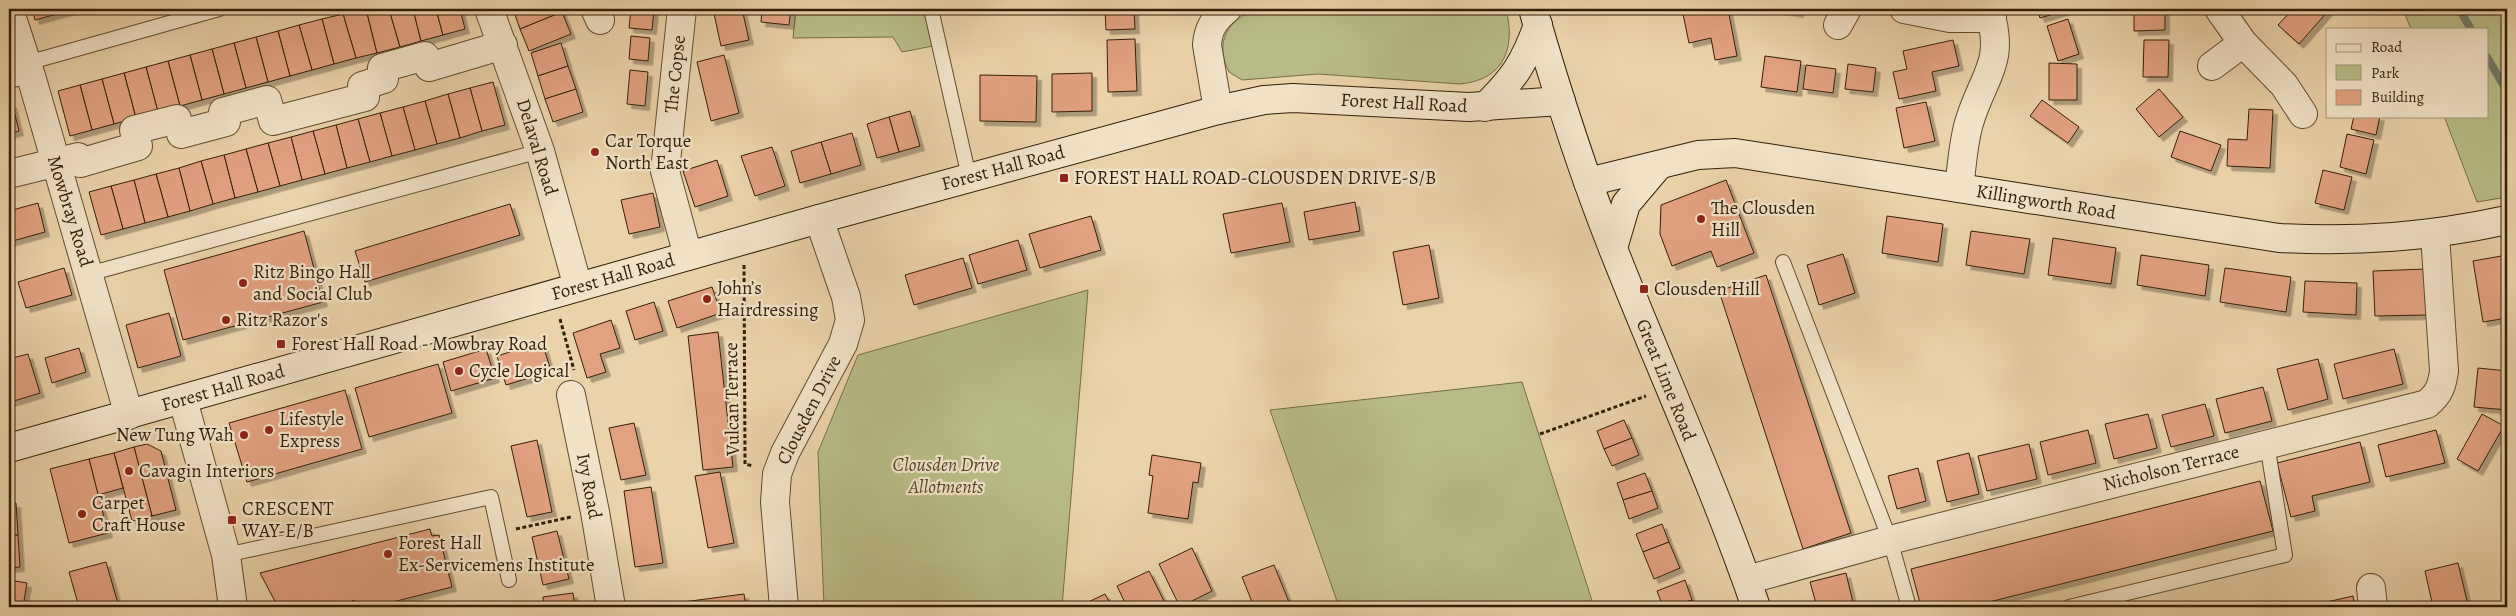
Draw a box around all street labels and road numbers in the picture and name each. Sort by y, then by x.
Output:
street label: The Copse [658,34,692,114]
street label: Forest Hall Road [1340,87,1469,119]
street label: Delaval Road [510,95,564,199]
street label: Forest Hall Road [938,139,1068,197]
street label: Mowbray Road [41,152,100,271]
street label: Killingworth Road [1974,178,2119,226]
street label: Forest Hall Road [548,247,678,307]
street label: Great Lime Road [1630,315,1703,446]
street label: Vulcan Terrace [718,342,746,457]
street label: Clousden Drive [770,351,848,469]
street label: Forest Hall Road [158,358,288,418]
street label: Nicholson Terrace [2100,438,2242,498]
street label: Ivy Road [570,451,608,522]

